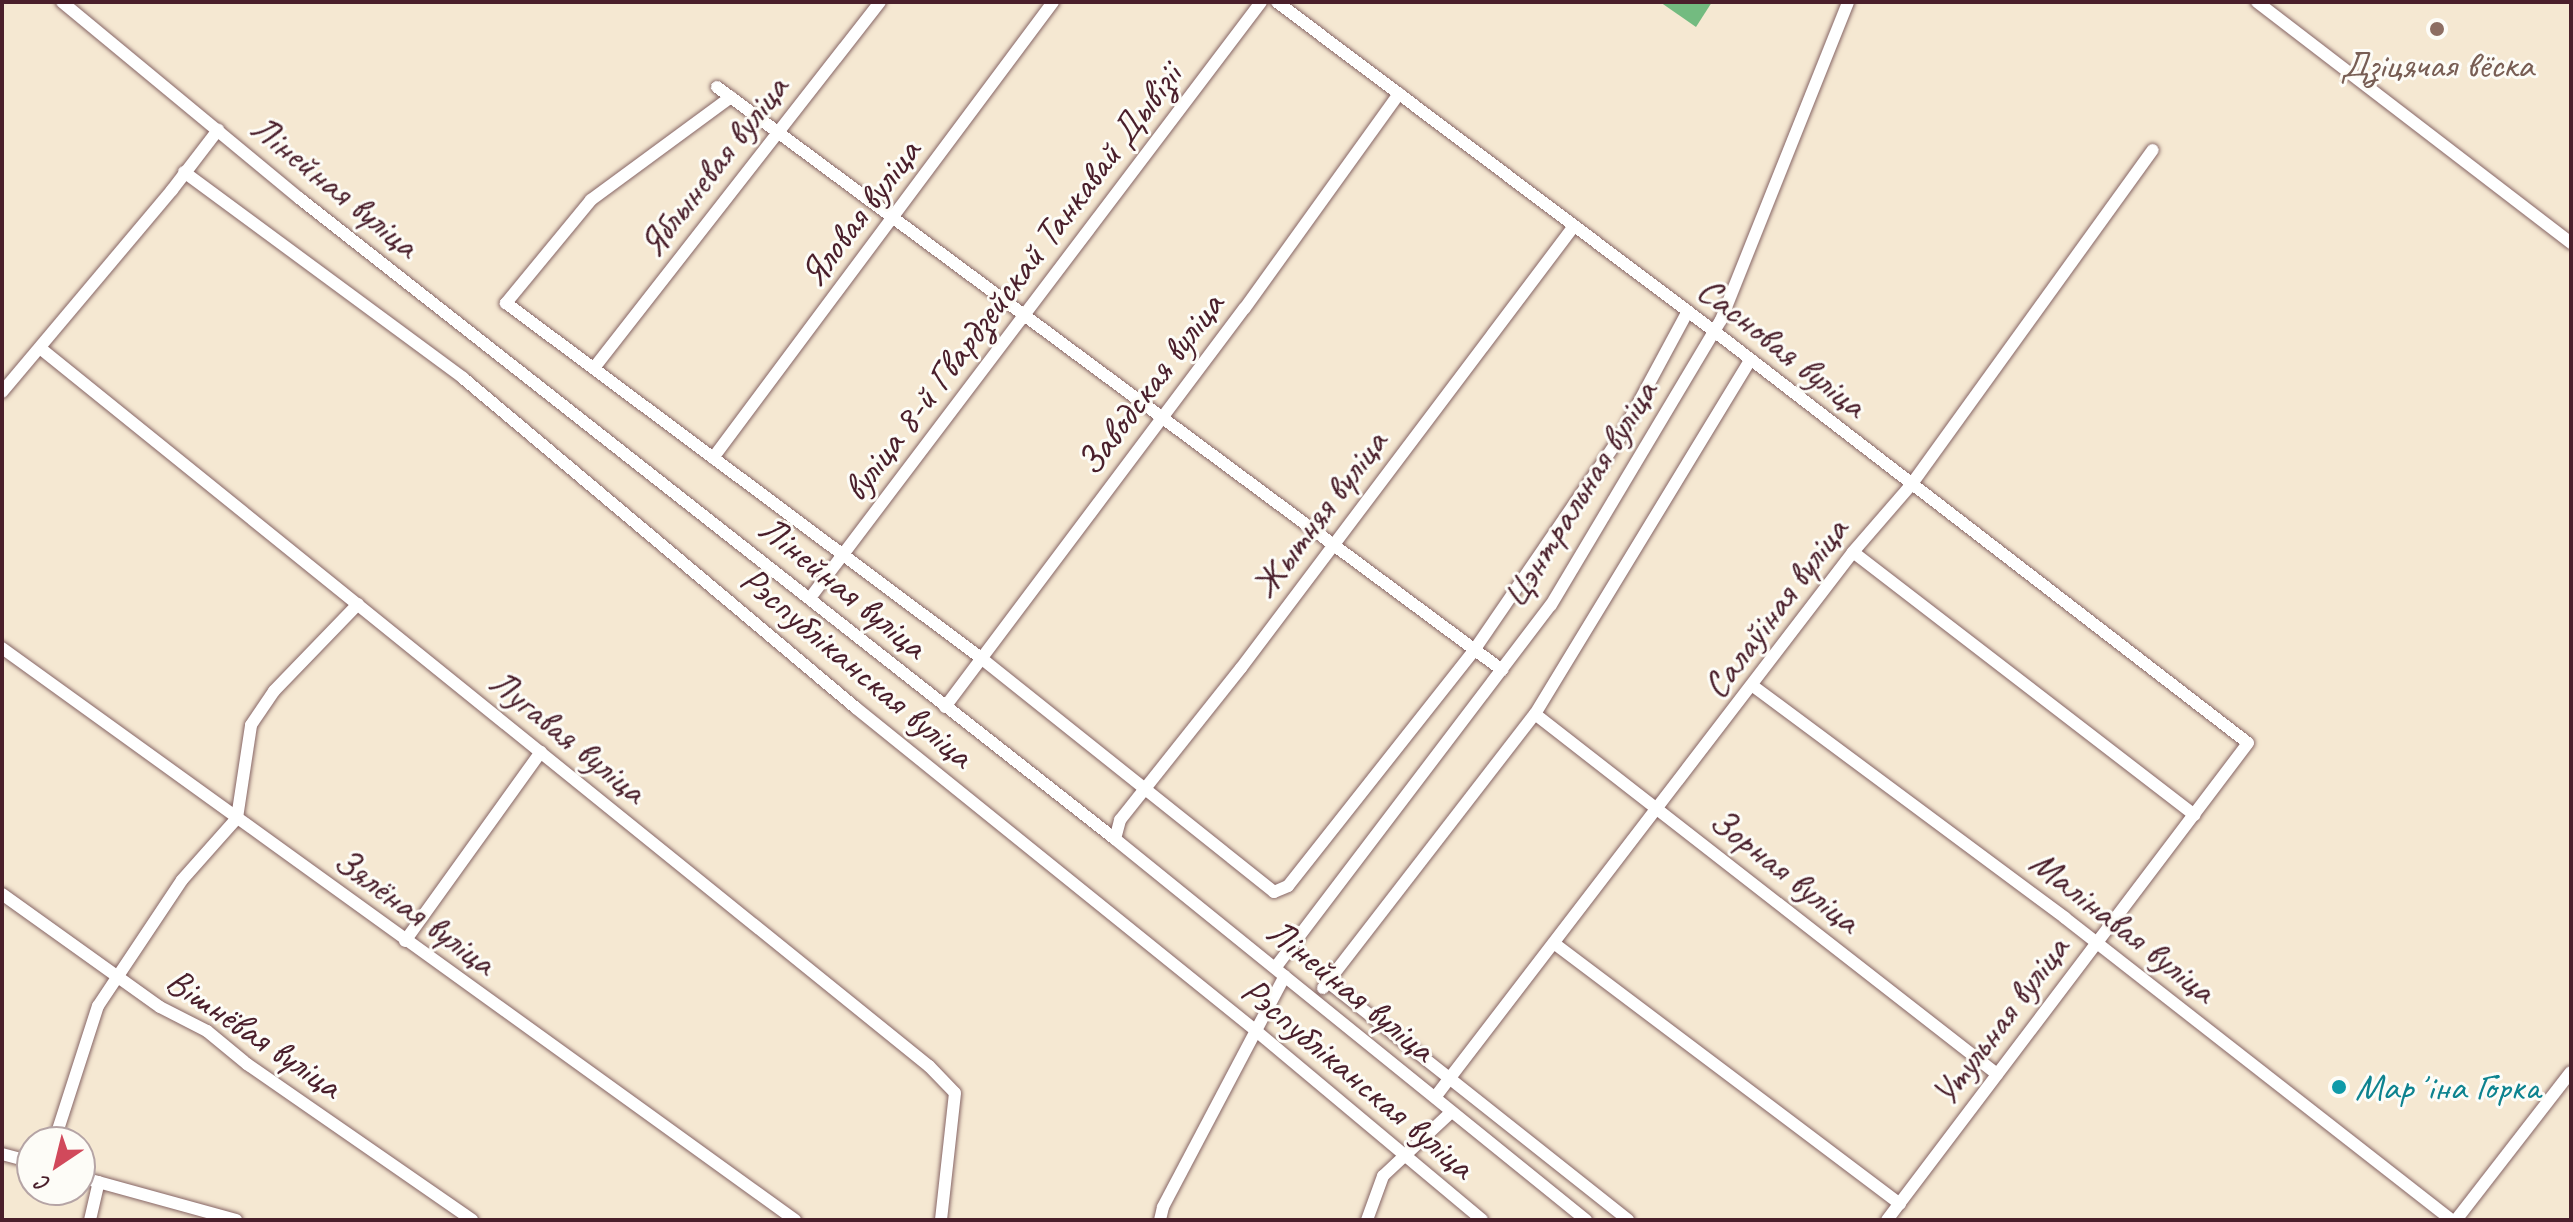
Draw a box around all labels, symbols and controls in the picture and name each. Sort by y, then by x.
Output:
marker: Дзіцячая вёска [2428,20,2446,38]
place label: Дзіцячая вёска [2340,42,2534,88]
street label: вуліца 8-й Гвардзейскай Танкавай Дывізіі [832,54,1192,510]
street label: Яблыневая вуліца [629,67,797,265]
street label: Лінейная вуліца [242,105,428,267]
street label: Яловая вуліца [790,131,930,295]
street label: Сасновая вуліца [1688,267,1876,427]
street label: Заводская вуліца [1067,284,1233,484]
street label: Цэнтральная вуліца [1491,372,1667,616]
street label: Жытняя вуліца [1242,422,1396,606]
street label: Лінейная вуліца [750,506,936,668]
street label: Салаўіная вуліца [1693,509,1857,707]
street label: Рэспубліканская вуліца [731,557,983,777]
street label: Лугавая вуліца [481,660,655,812]
street label: Зорная вуліца [1702,798,1868,942]
street label: Зялёная вуліца [325,837,505,985]
street label: Малінавая вуліца [2022,840,2224,1012]
street label: Лінейная вуліца [1258,909,1444,1071]
street label: Утульная вуліца [1921,927,2079,1115]
street label: Вішнёвая вуліца [158,958,350,1108]
street label: Рэспубліканская вуліца [1232,968,1484,1188]
place label: Марʼіна Горка [2355,1064,2539,1110]
marker: Марʼіна Горка [2330,1078,2348,1096]
north arrow [16,1126,96,1206]
text: С [31,1169,56,1199]

